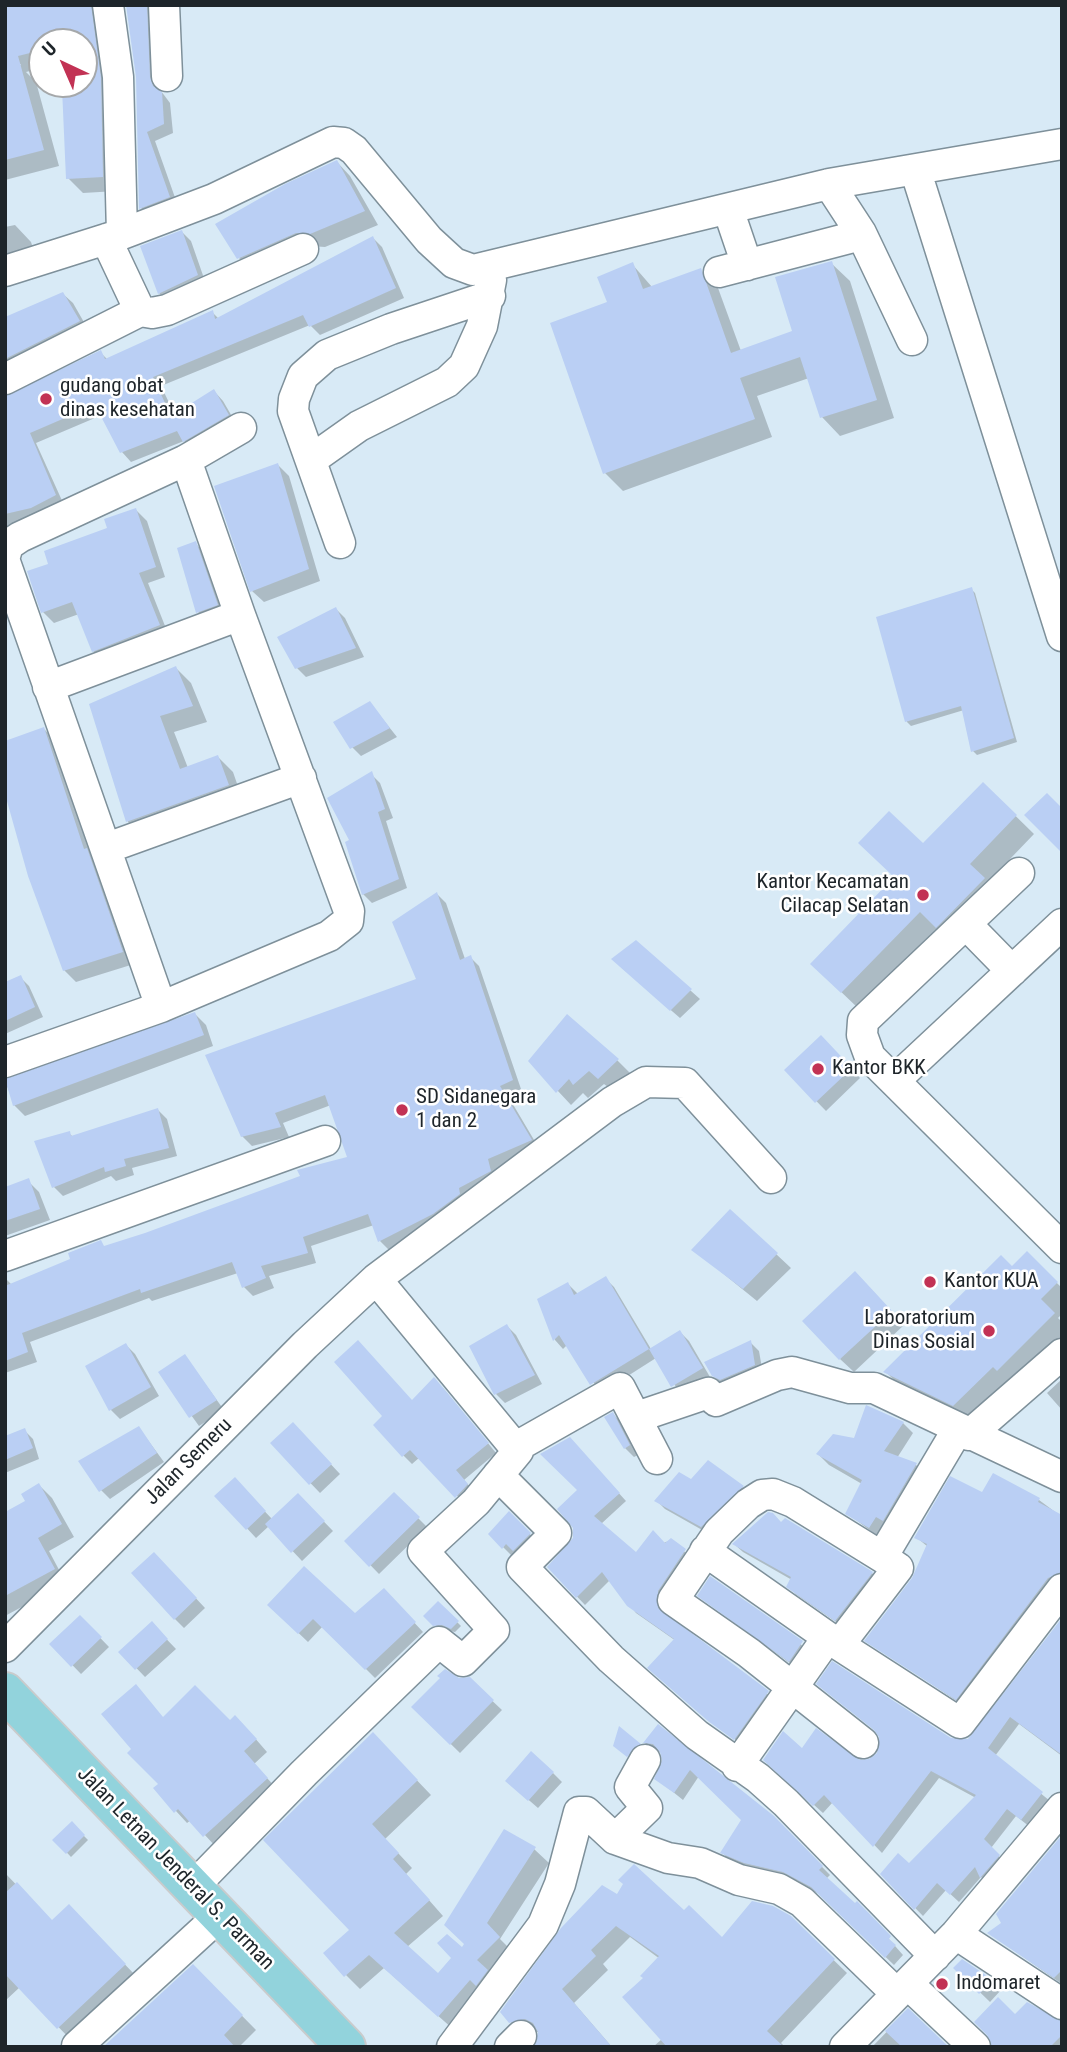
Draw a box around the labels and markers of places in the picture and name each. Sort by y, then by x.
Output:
place label: gudang obat dinas kesehatan [60,374,195,424]
marker: gudang obat dinas kesehatan [38,391,54,407]
place label: Kantor Kecamatan Cilacap Selatan [756,870,909,920]
marker: Kantor Kecamatan Cilacap Selatan [915,887,931,903]
place label: Kantor BKK [832,1056,926,1082]
marker: Kantor BKK [810,1061,826,1077]
place label: SD Sidanegara 1 dan 2 [416,1085,536,1135]
marker: SD Sidanegara 1 dan 2 [394,1102,410,1118]
place label: Kantor KUA [944,1269,1039,1295]
marker: Kantor KUA [922,1274,938,1290]
place label: Laboratorium Dinas Sosial [864,1306,975,1356]
marker: Laboratorium Dinas Sosial [981,1323,997,1339]
place label: Indomaret [956,1971,1041,1997]
marker: Indomaret [934,1976,950,1992]

